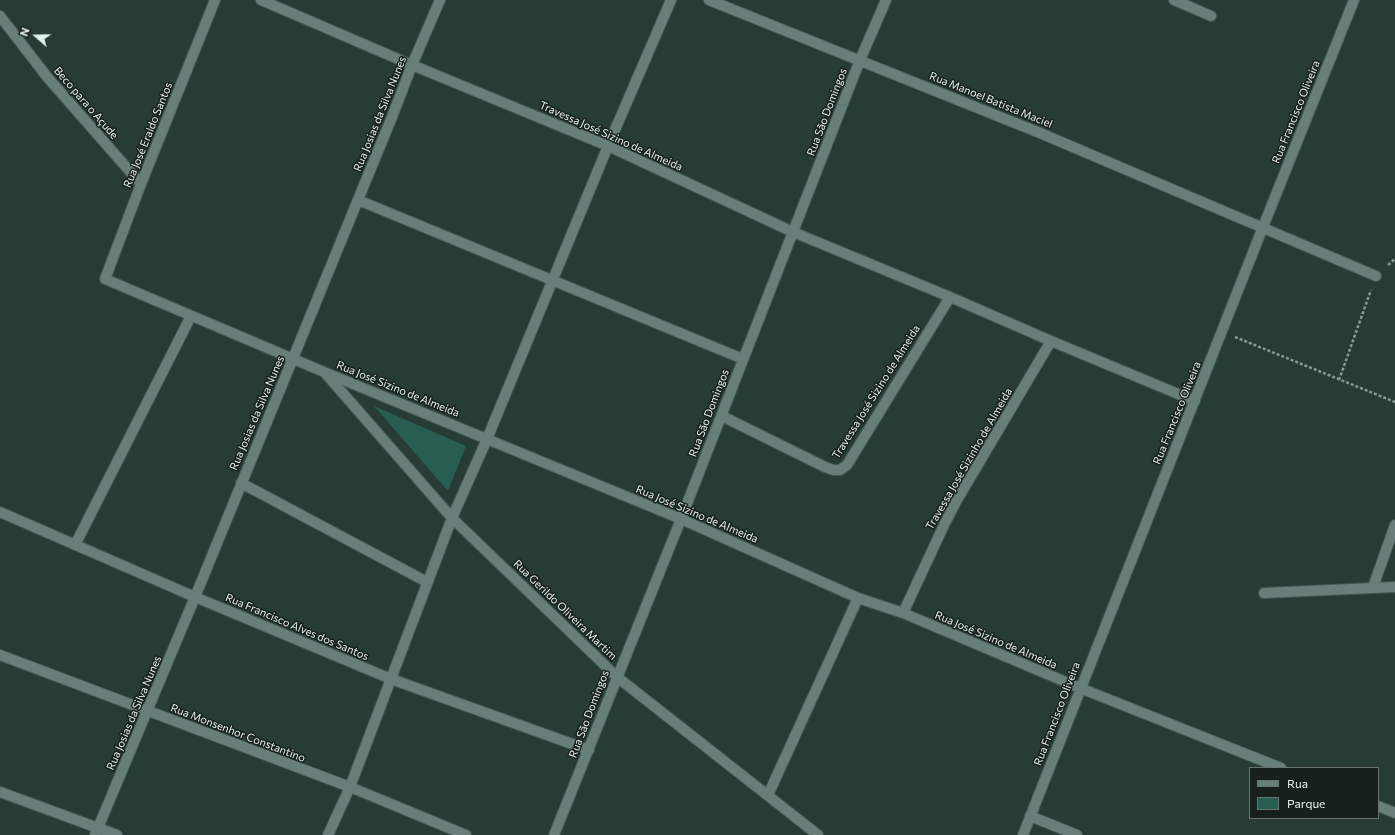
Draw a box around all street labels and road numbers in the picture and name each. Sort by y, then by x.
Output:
street label: Rua Josias da Silva Nunes [351,55,409,173]
street label: Rua Francisco Oliveira [1269,59,1323,165]
street label: Beco para o Açude [51,64,121,142]
street label: Rua São Domingos [804,66,850,158]
street label: Rua Manoel Batista Maciel [928,69,1054,131]
street label: Rua José Eraldo Santos [121,80,175,190]
street label: Travessa José Sizino de Almeida [537,98,685,174]
street label: Travessa José Sizino de Almeida [829,323,923,461]
street label: Rua Josias da Silva Nunes [227,354,287,472]
street label: Rua José Sizino de Almeida [335,358,461,420]
street label: Rua Francisco Oliveira [1150,360,1204,466]
street label: Rua São Domingos [686,367,732,459]
street label: Travessa José Sizinho de Almeida [923,386,1015,532]
street label: Rua José Sizino de Almeida [634,482,760,546]
street label: Rua Gerildo Oliveira Martim [511,557,619,663]
street label: Rua Francisco Alves dos Santos [223,591,371,663]
street label: Rua José Sizino de Almeida [933,608,1059,672]
street label: Rua Josias da Silva Nunes [104,654,164,772]
street label: Rua Francisco Oliveira [1031,660,1083,768]
street label: Rua São Domingos [566,668,612,760]
street label: Rua Monsenhor Constantino [169,701,307,765]

